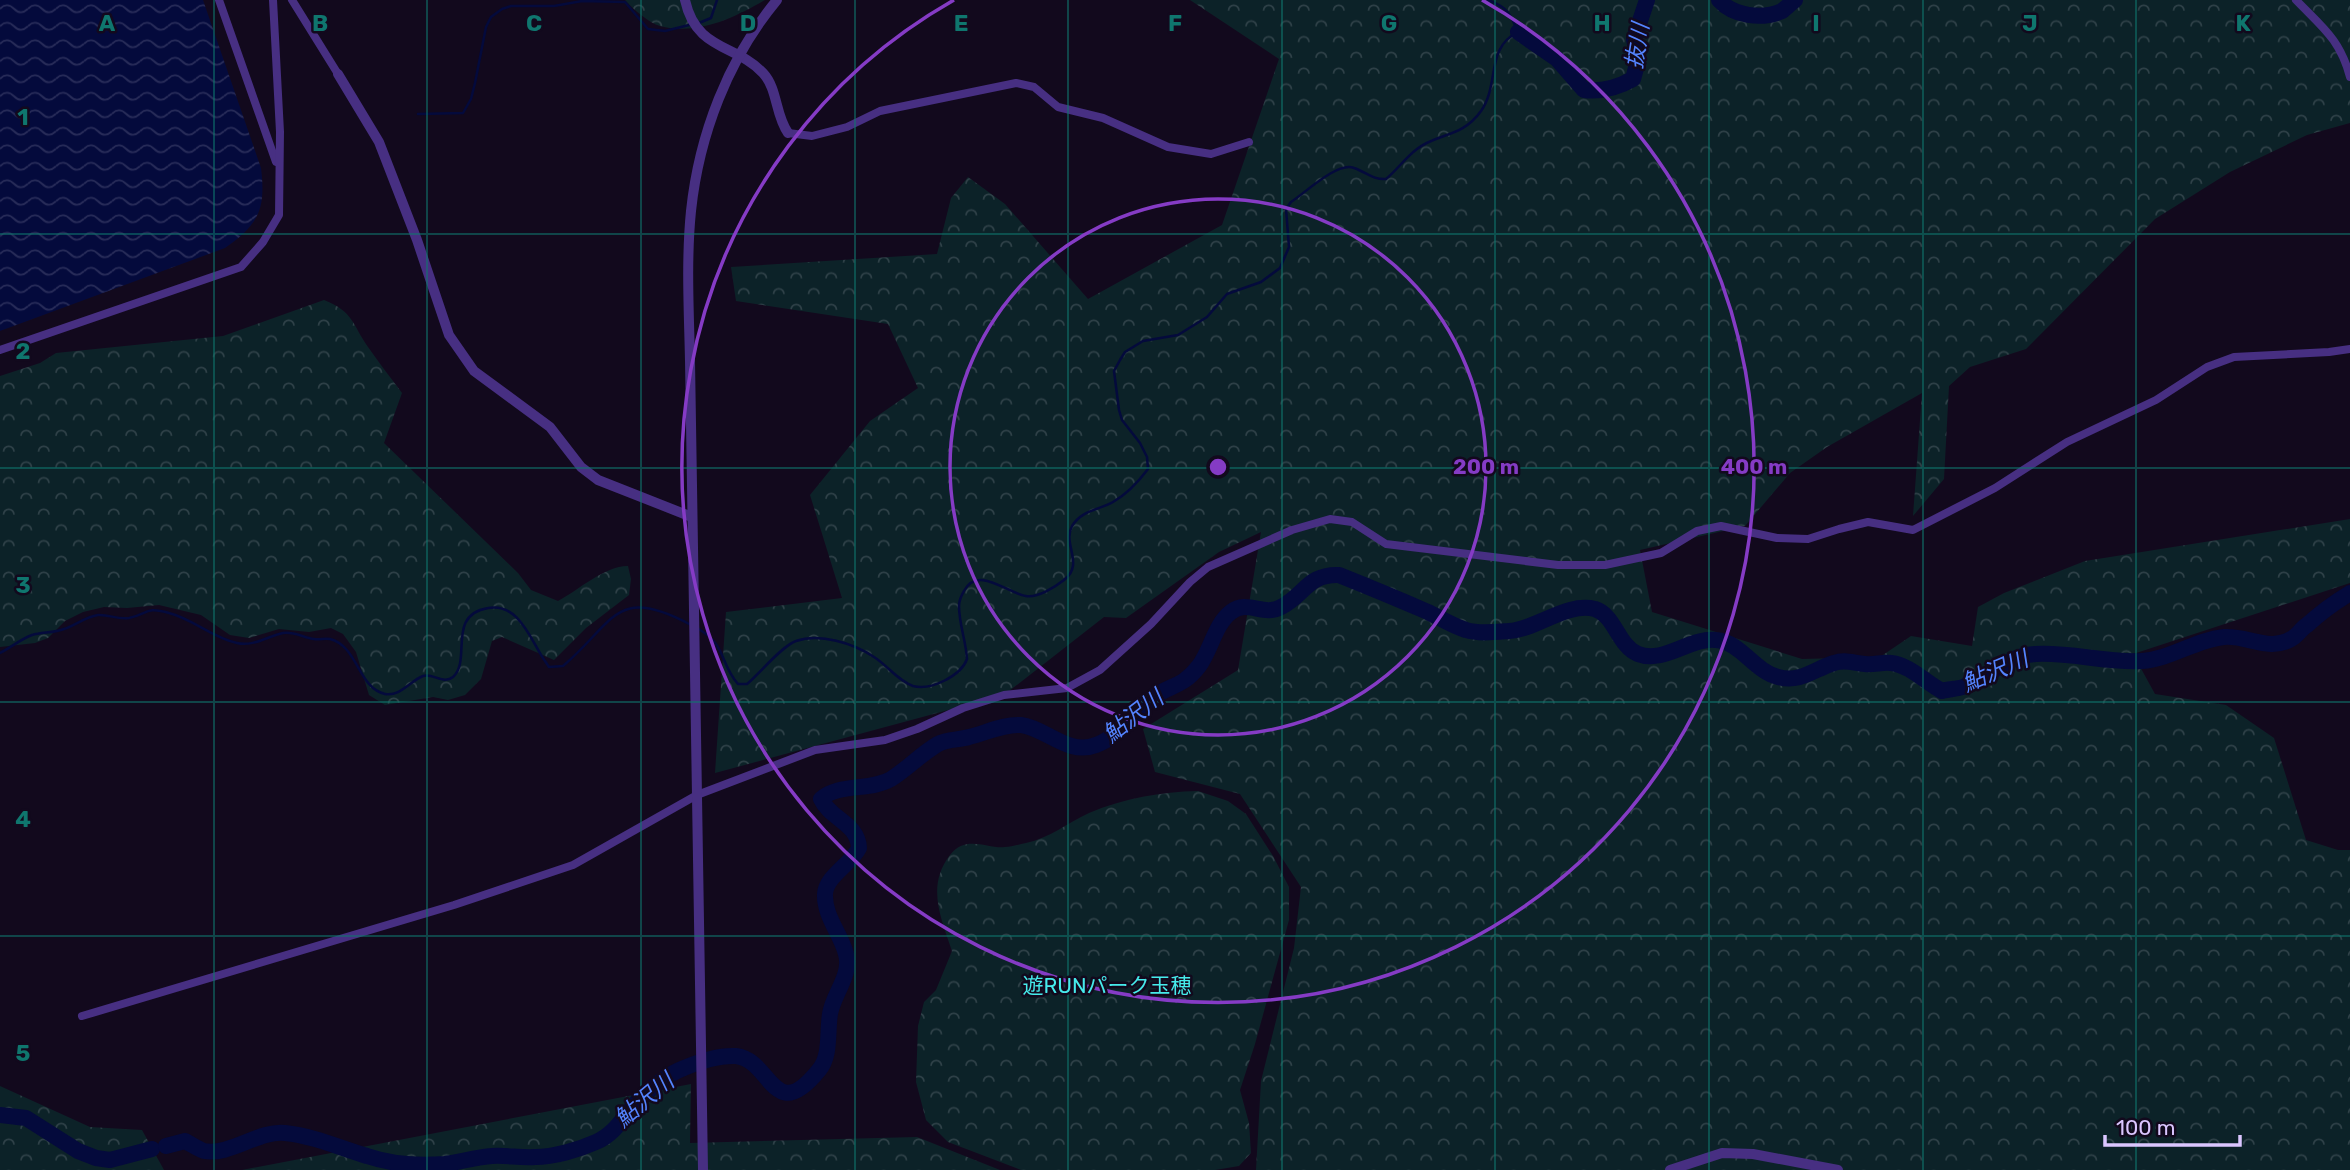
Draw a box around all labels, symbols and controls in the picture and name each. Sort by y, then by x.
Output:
text: A [99,9,116,37]
text: B [312,9,328,37]
text: C [526,9,542,37]
text: D [740,9,756,37]
text: E [954,9,968,37]
text: F [1168,9,1182,37]
text: G [1381,9,1397,37]
text: H [1593,9,1611,37]
text: I [1812,9,1820,37]
text: J [2022,9,2038,37]
text: K [2235,9,2251,37]
water label: 抜川 [1620,18,1655,71]
text: 1 [17,103,29,131]
text: 2 [16,337,30,365]
text: 200 m [1453,454,1519,479]
text: 400 m [1721,454,1787,479]
centre of rings [1206,455,1230,479]
text: 3 [15,571,31,599]
water label: 鮎沢川 [1958,643,2035,697]
water label: 鮎沢川 [1097,682,1171,748]
text: 4 [15,805,31,833]
park label: 遊RUNパーク玉穂 [1022,973,1192,998]
text: 5 [16,1039,31,1067]
water label: 鮎沢川 [609,1065,682,1133]
scale bar [2105,1104,2240,1148]
text: 100 m [2116,1115,2175,1140]

